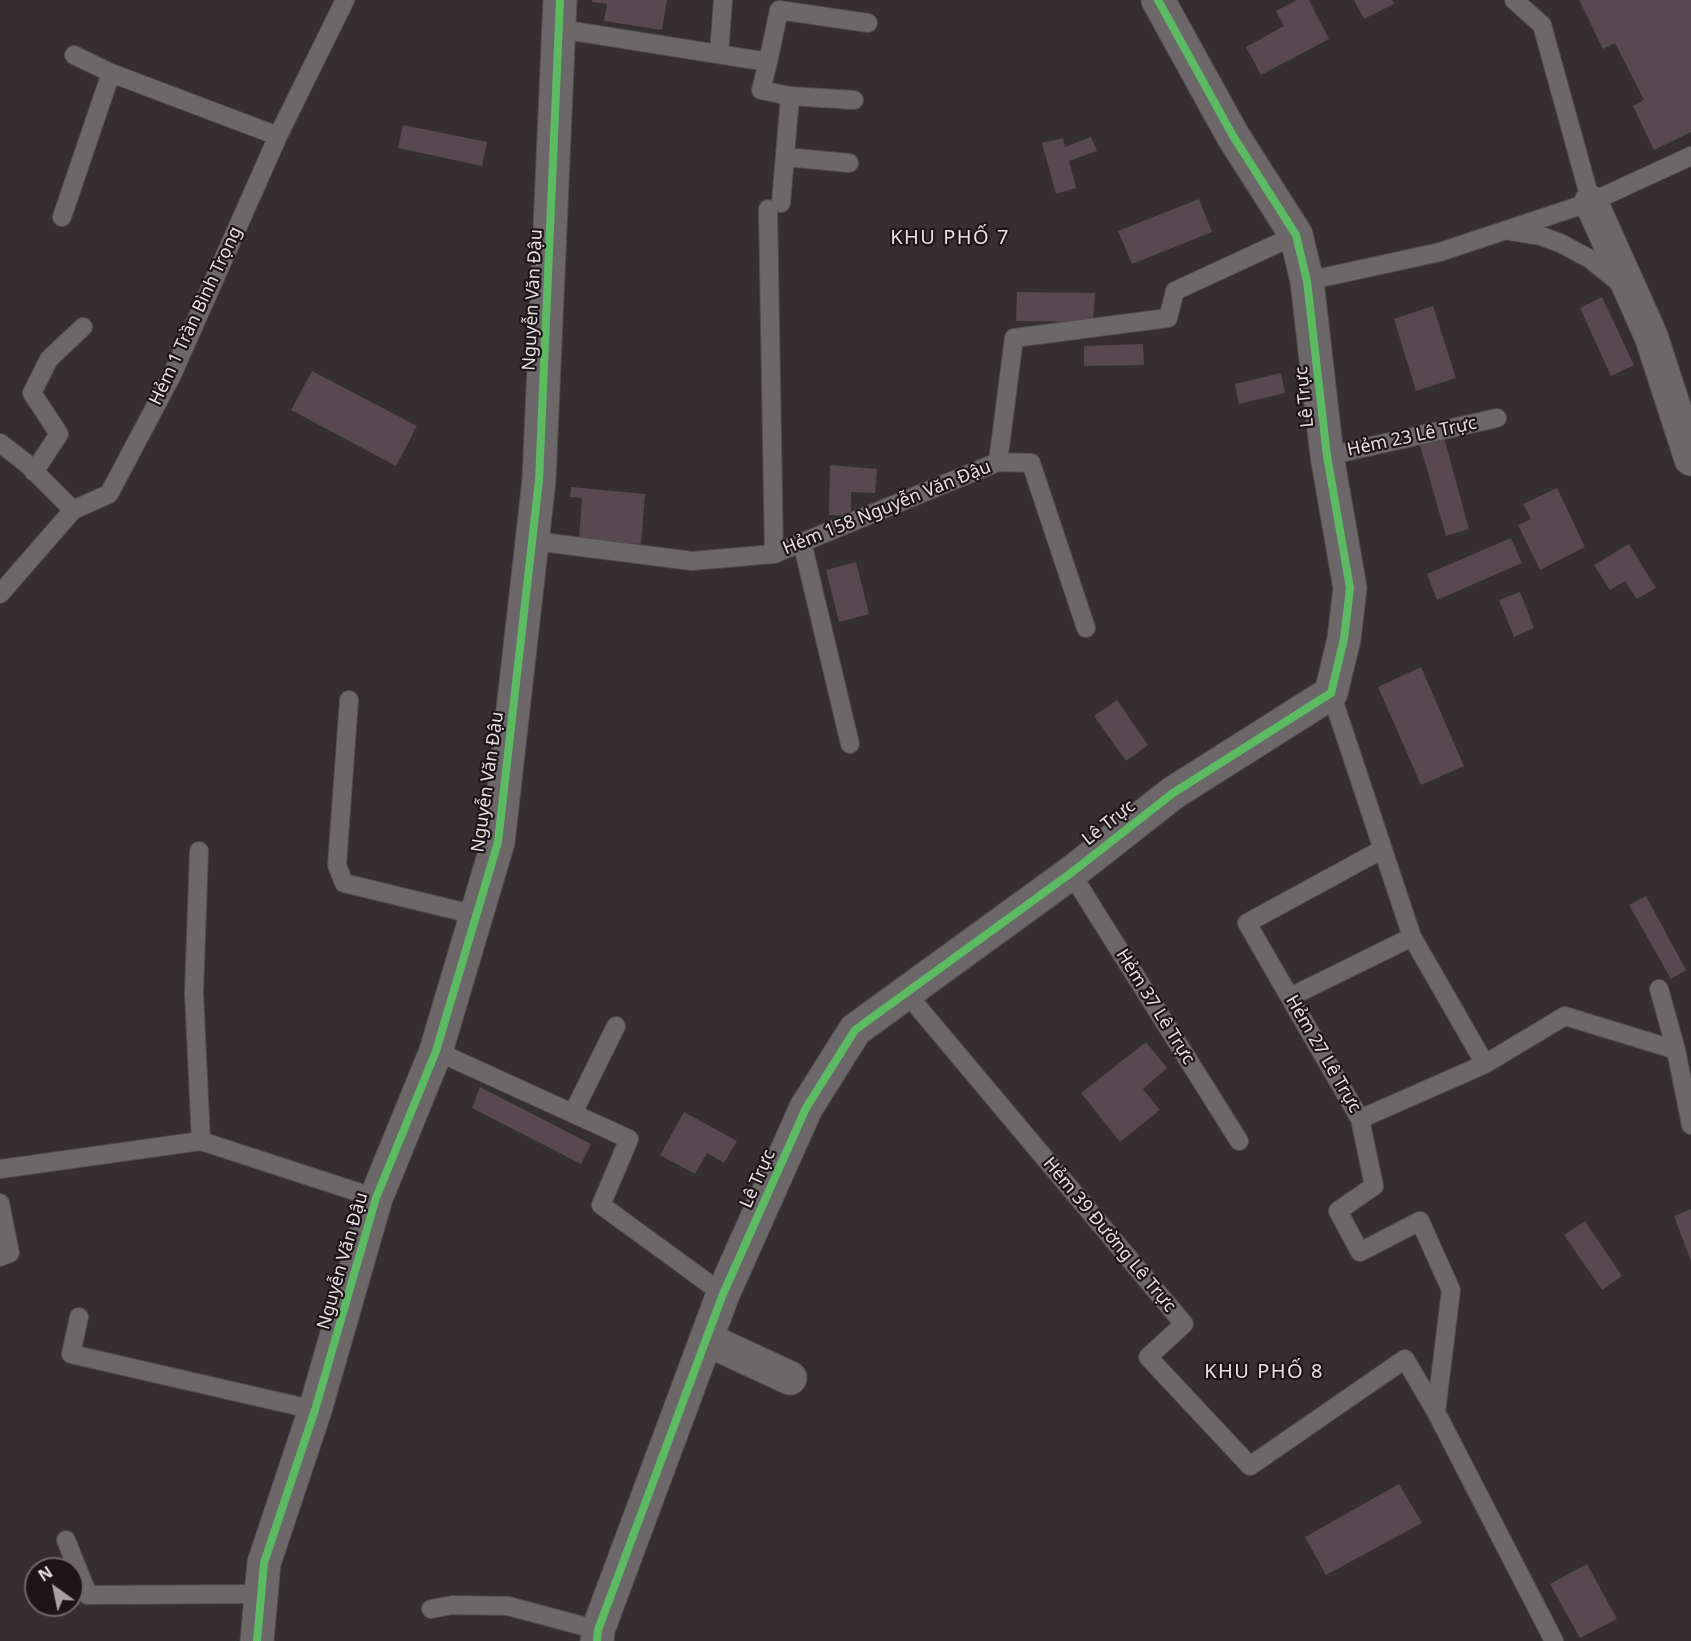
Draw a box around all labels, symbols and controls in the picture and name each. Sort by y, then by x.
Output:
street label: Hẻm 1 Trần Bình Trọng [145,223,247,409]
district label: KHU PHỐ 7 [890,226,1010,250]
street label: Nguyễn Văn Đậu [519,229,547,371]
street label: Lê Trực [1291,365,1319,429]
street label: Hẻm 23 Lê Trực [1345,413,1479,461]
street label: Hẻm 158 Nguyễn Văn Đậu [780,456,994,560]
street label: Nguyễn Văn Đậu [467,710,509,854]
street label: Lê Trực [1078,796,1140,850]
street label: Hẻm 37 Lê Trực [1111,945,1199,1069]
street label: Hẻm 27 Lê Trực [1281,992,1365,1116]
street label: Lê Trực [736,1146,780,1212]
street label: Hẻm 39 Đường Lê Trực [1038,1153,1180,1317]
street label: Nguyễn Văn Đậu [313,1190,373,1332]
district label: KHU PHỐ 8 [1204,1360,1324,1384]
north arrow [24,1557,84,1617]
text: N [34,1561,57,1586]

